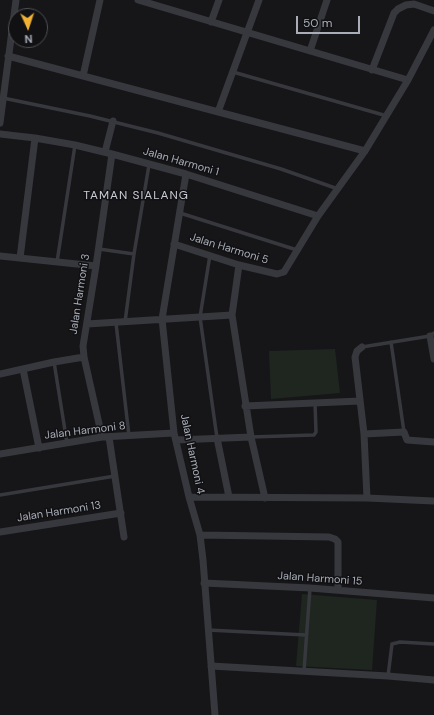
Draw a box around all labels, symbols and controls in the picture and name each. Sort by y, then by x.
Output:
north arrow [8,8,48,48]
scale bar [298,8,362,34]
text: 50 m [303,15,332,31]
text: N [24,32,33,46]
street label: Jalan Harmoni 1 [142,145,220,179]
district label: TAMAN SIALANG [83,189,189,203]
street label: Jalan Harmoni 5 [188,231,270,267]
street label: Jalan Harmoni 3 [67,253,93,335]
street label: Jalan Harmoni 4 [177,413,207,495]
street label: Jalan Harmoni 8 [44,419,126,443]
street label: Jalan Harmoni 13 [16,499,102,525]
street label: Jalan Harmoni 15 [277,569,363,589]

